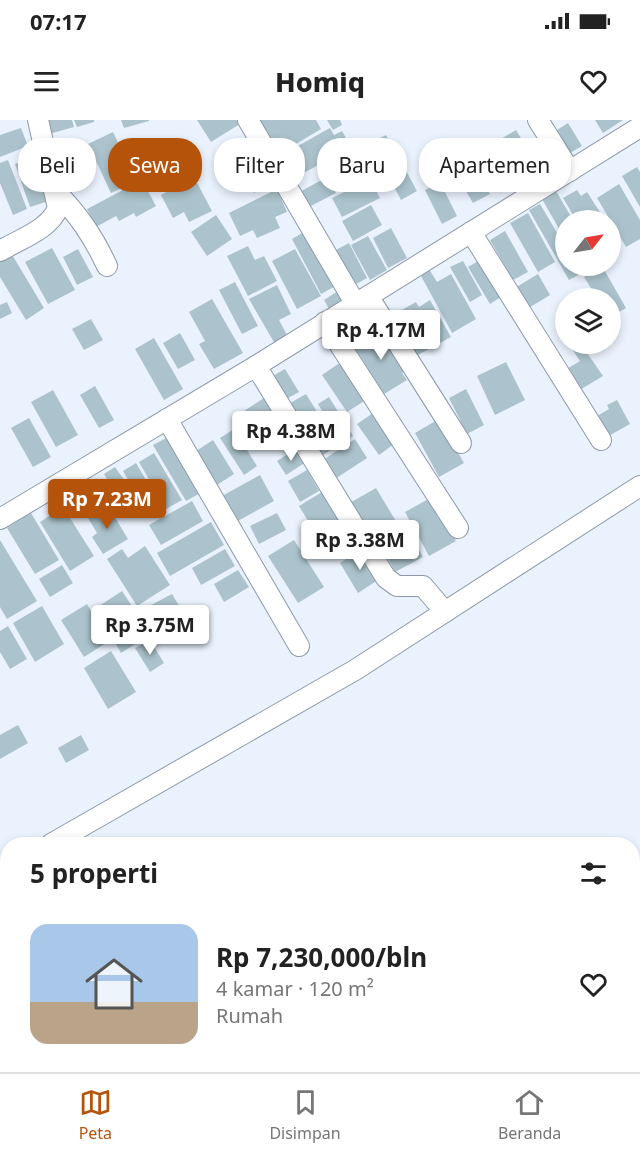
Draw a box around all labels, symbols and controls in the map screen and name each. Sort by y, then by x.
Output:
text: 07:17 [30,6,87,36]
text: Homiq [275,63,365,100]
icon: menu [30,65,63,98]
icon: heart [577,65,610,98]
chip: Beli [18,138,96,192]
chip: Sewa [108,138,202,192]
chip: Filter [214,138,305,192]
chip: Baru [317,138,407,192]
chip: Apartemen [419,138,571,192]
north arrow [555,210,621,276]
map controls [555,210,621,354]
button: layers [555,288,621,354]
pin: Rp 4.17M [319,310,443,361]
text: Rp 4.17M [336,316,426,343]
pin: Rp 4.38M [229,411,353,462]
text: Rp 4.38M [246,417,336,444]
pin: Rp 7.23M [45,479,169,530]
text: Rp 7.23M [62,485,152,512]
pin: Rp 3.38M [298,520,422,571]
text: Rp 3.38M [315,526,405,553]
pin: Rp 3.75M [88,605,212,656]
text: Rp 3.75M [105,611,195,638]
text: 5 properti [30,855,158,891]
icon: filters [577,857,610,890]
text: Rp 7,230,000/bln [216,939,427,975]
icon: home [78,948,150,1020]
icon: heart [577,968,610,1001]
text: 4 kamar · 120 m² [216,975,374,1002]
text: Rumah [216,1002,283,1029]
tab: Peta [79,1086,112,1144]
tab: Disimpan [269,1086,341,1144]
tab: Beranda [498,1086,561,1144]

